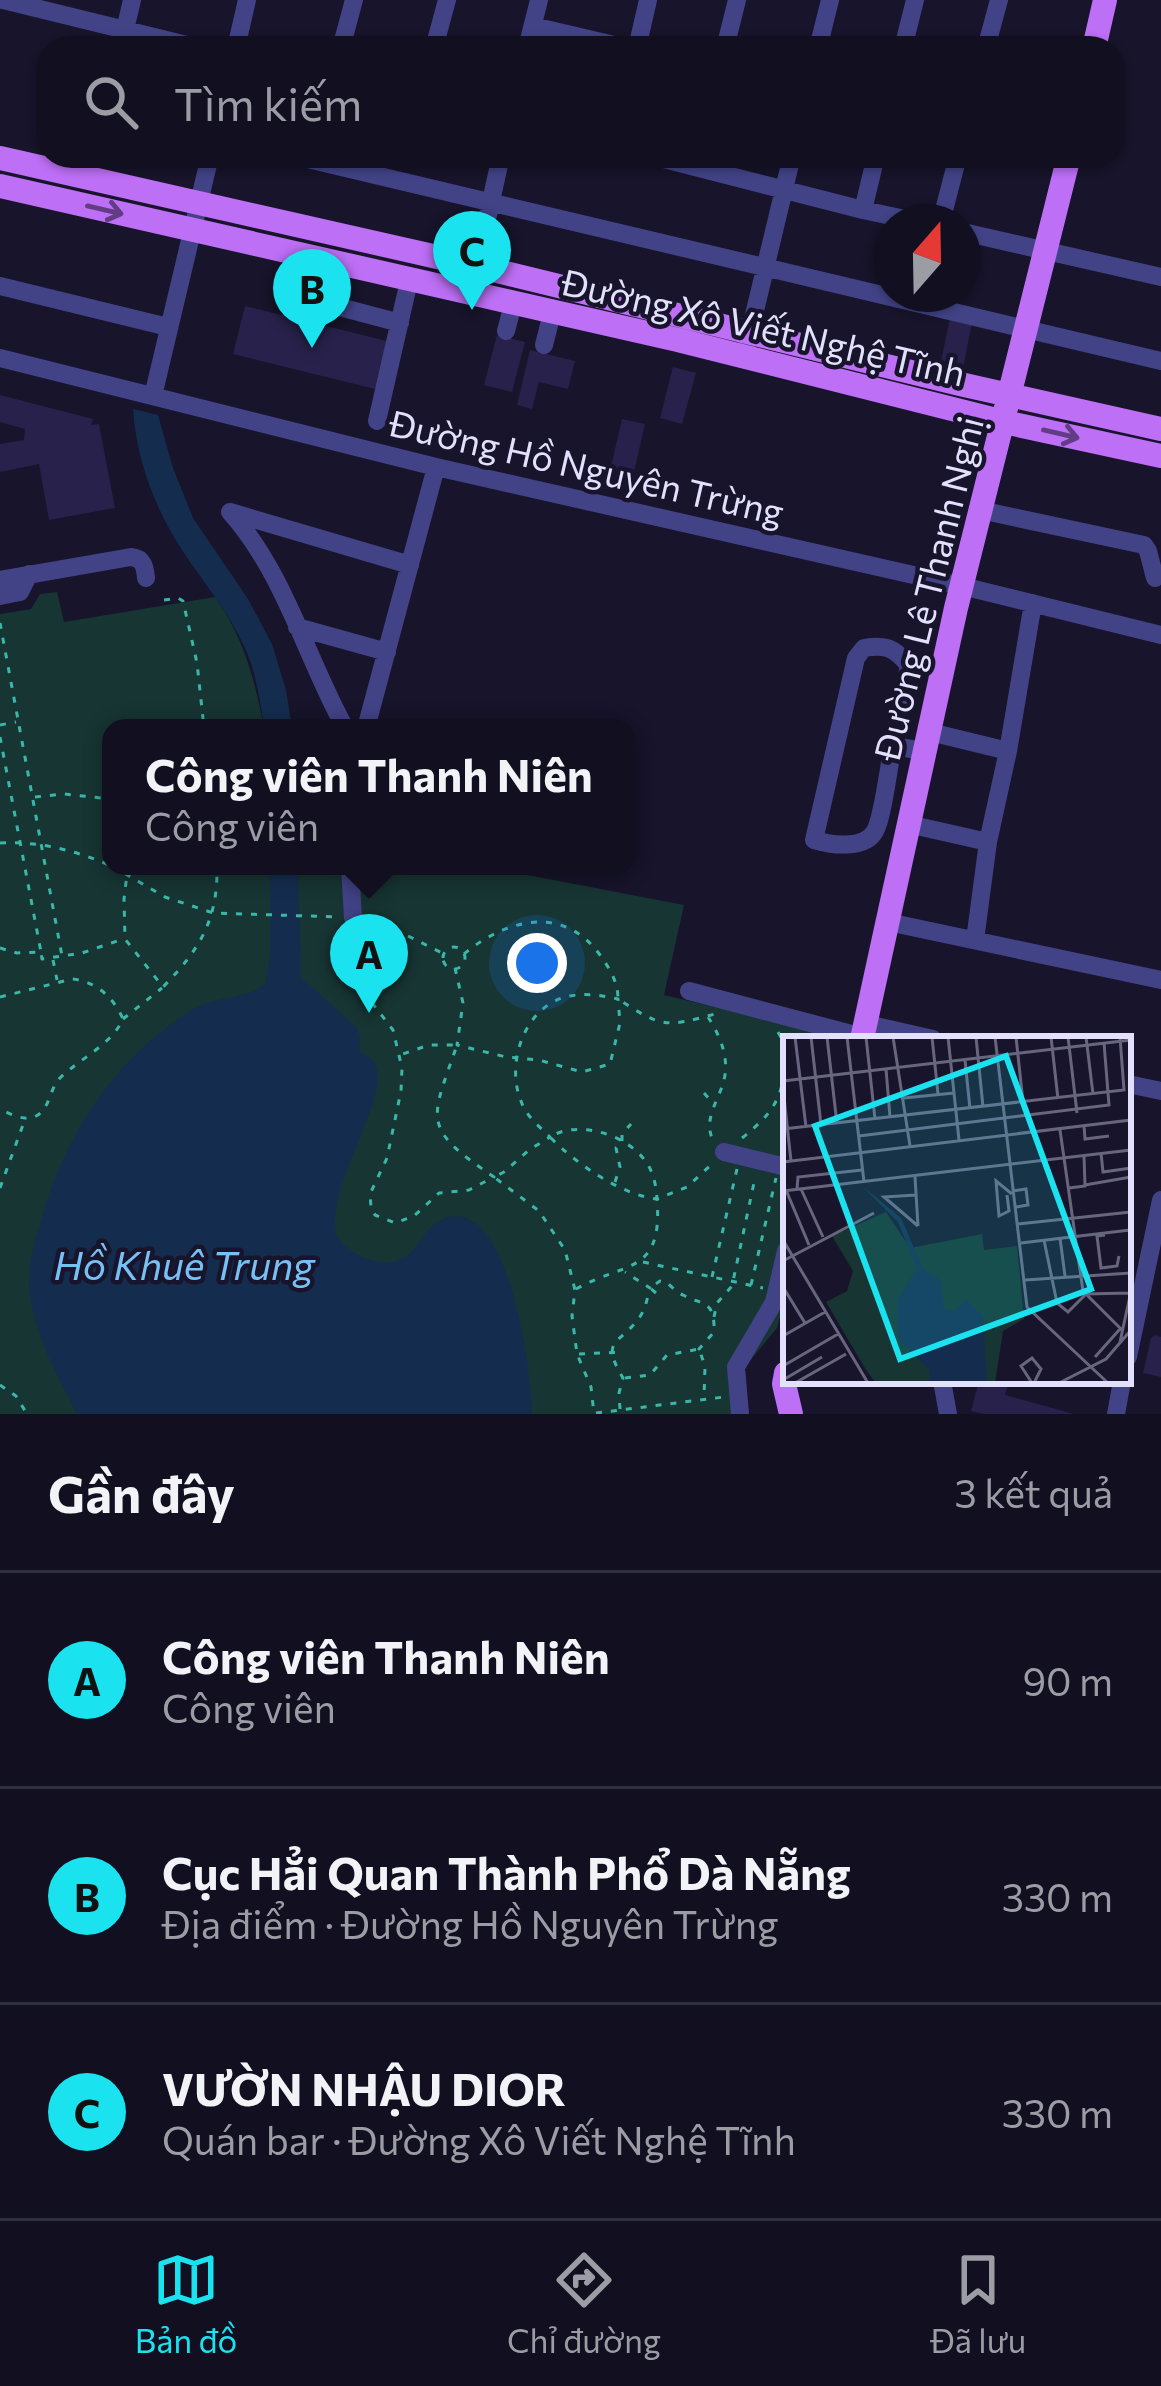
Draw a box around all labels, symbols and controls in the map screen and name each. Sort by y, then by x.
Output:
search box [36,36,1125,168]
icon: search [78,69,144,135]
text: Tìm kiếm [174,75,362,130]
one-way arrow [85,200,123,222]
north arrow [873,204,981,312]
pin: C [433,211,511,310]
pin: B [273,249,351,348]
street label: Đường Xô Viết Nghệ Tĩnh [557,258,970,394]
street label: Đường Hồ Nguyên Trừng [385,399,788,533]
street label: Đường Lê Thanh Nghị [863,412,991,765]
one-way arrow [1042,424,1080,447]
popup [102,719,636,875]
text: Công viên Thanh Niên [145,746,593,801]
text: Công viên [145,801,319,849]
pin: A [330,914,408,1013]
your location [507,933,567,993]
inset map [783,1036,1131,1384]
water label: Hồ Khuê Trung [54,1240,316,1288]
text: Gần đây [48,1461,235,1524]
text: 3 kết quả [954,1468,1113,1516]
text: Công viên Thanh Niên [162,1628,610,1683]
text: A [73,1656,101,1704]
text: 90 m [1022,1656,1113,1704]
text: Công viên [162,1683,336,1731]
text: Cục Hẳi Quan Thành Phổ Dà Nẵng [162,1844,851,1899]
text: B [74,1872,100,1920]
text: 330 m [1002,1872,1113,1920]
text: Địa điểm · Đường Hồ Nguyên Trừng [162,1899,778,1947]
text: VƯỜN NHẬU DIOR [162,2060,566,2115]
text: C [74,2088,100,2136]
text: 330 m [1002,2088,1113,2136]
text: Quán bar · Đường Xô Viết Nghệ Tĩnh [162,2115,796,2163]
tab: Bản đồ [135,2247,237,2360]
tab: Chỉ đường [507,2247,661,2360]
tab: Đã lưu [931,2247,1026,2360]

